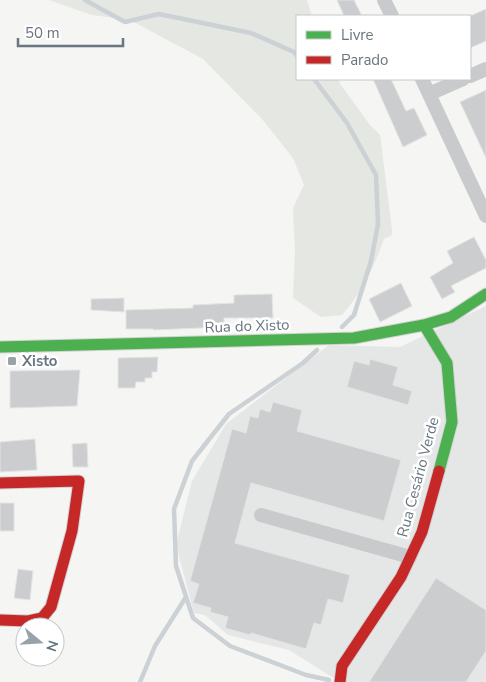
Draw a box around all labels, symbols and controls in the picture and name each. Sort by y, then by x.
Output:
scale bar [18,15,122,47]
legend [296,15,471,80]
text: 50 m [25,23,60,43]
text: Livre [341,25,374,45]
text: Parado [341,50,388,70]
street label: Rua do Xisto [204,315,290,337]
place label: Xisto [21,351,58,371]
marker: Xisto [6,355,18,367]
street label: Rua Cesário Verde [392,415,444,539]
north arrow [15,617,65,667]
text: N [41,638,63,654]

